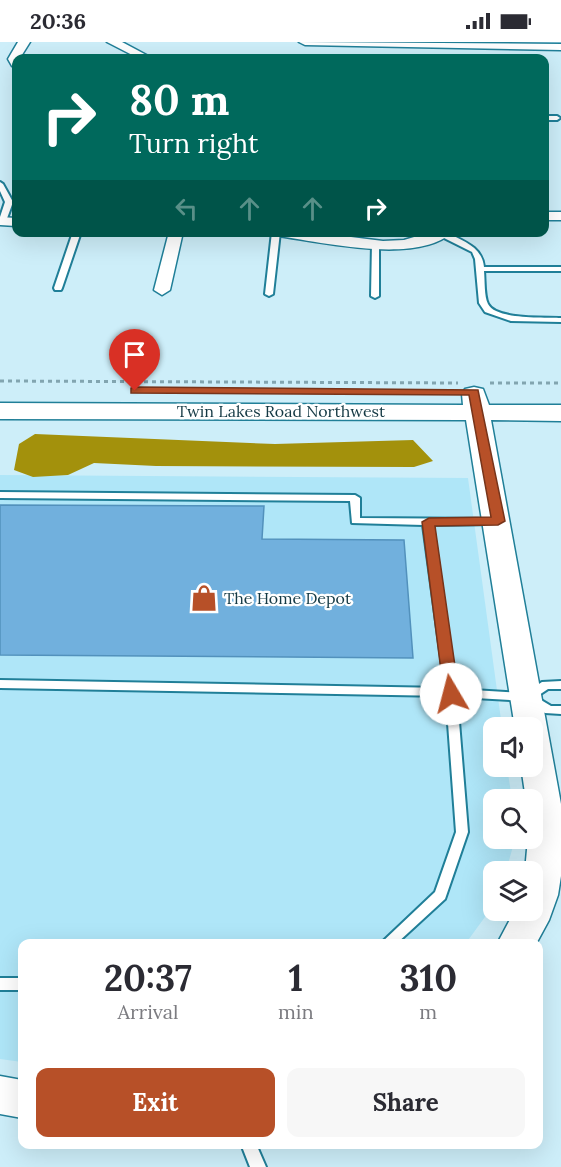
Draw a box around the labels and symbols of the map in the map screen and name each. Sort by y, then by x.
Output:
pin [109,329,160,391]
street label: Twin Lakes Road Northwest [177,401,386,421]
shop icon: The Home Depot [189,583,219,613]
place label: The Home Depot [224,588,352,608]
position arrow [419,662,483,726]

